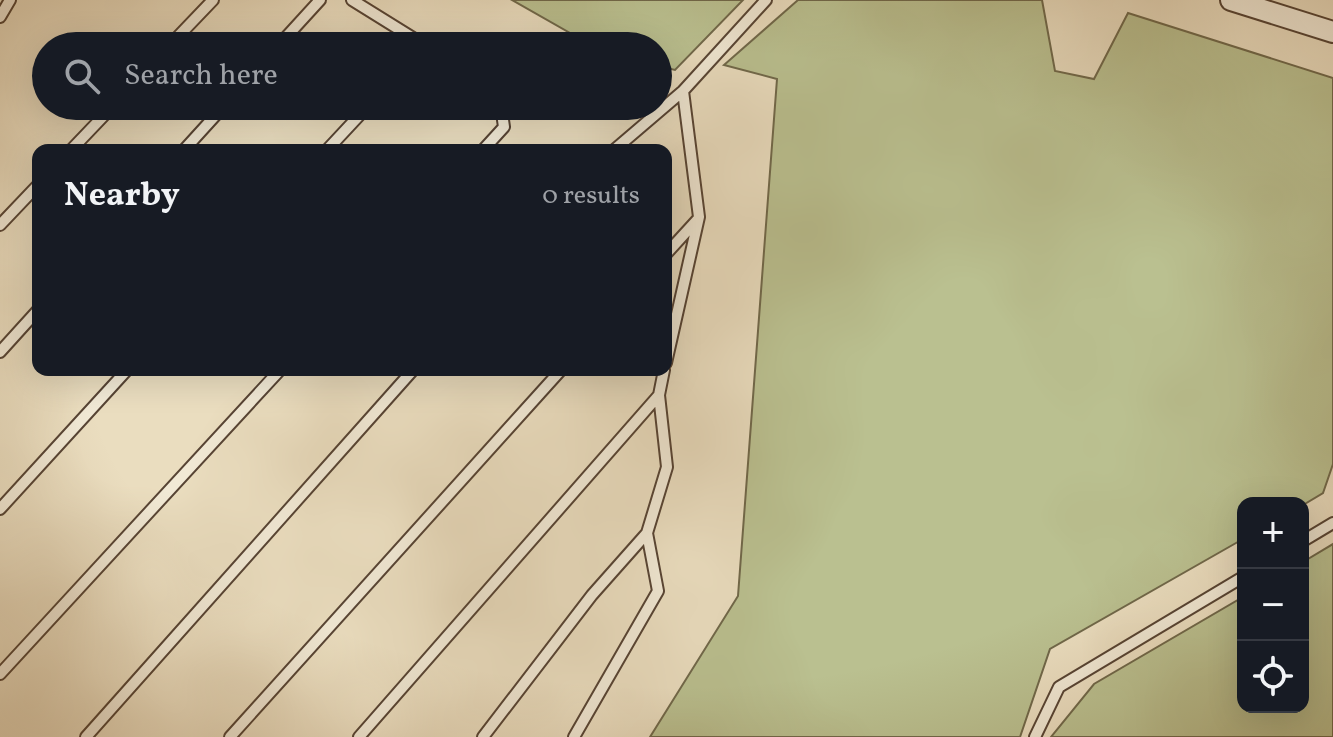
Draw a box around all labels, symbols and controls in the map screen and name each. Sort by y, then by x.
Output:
search box [32,32,672,120]
icon: search [60,54,104,98]
text: Search here [124,55,278,97]
text: Nearby [64,173,180,220]
text: 0 results [542,178,640,214]
map controls [1237,497,1309,713]
button: + [1237,497,1309,569]
button: − [1237,569,1309,641]
button: locate [1237,641,1309,713]

